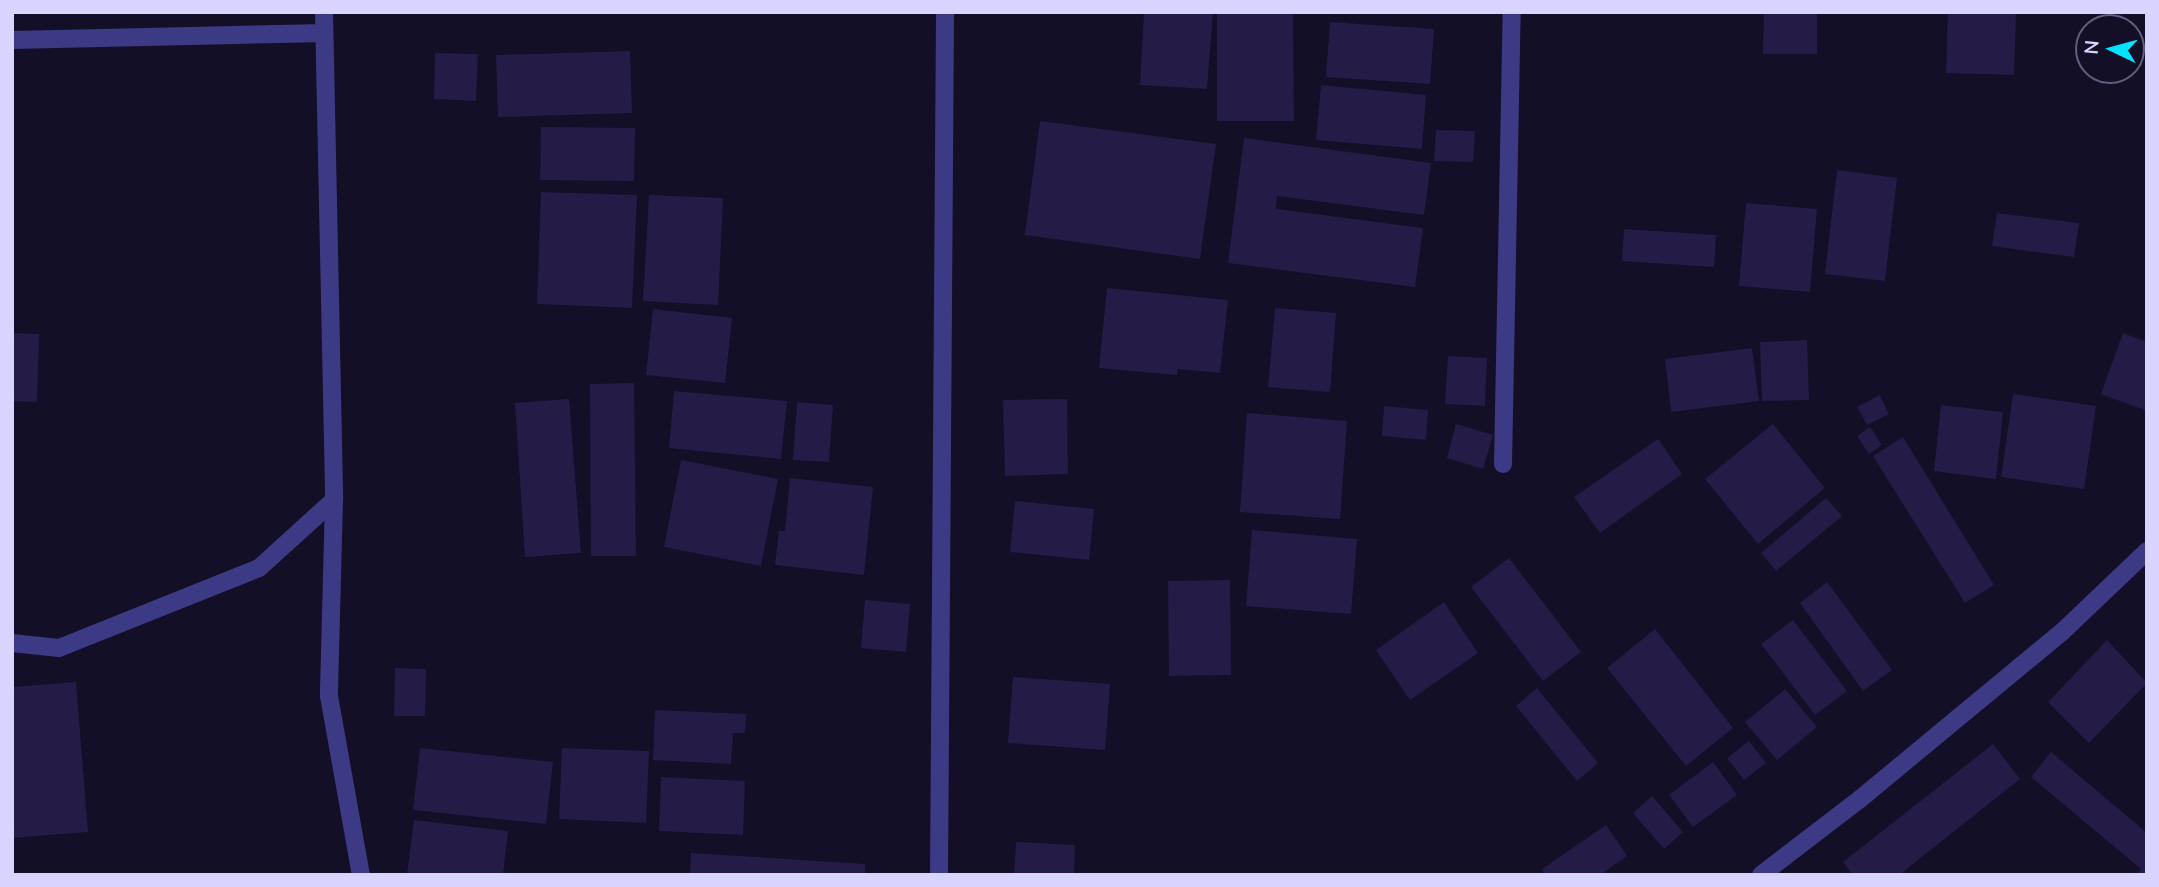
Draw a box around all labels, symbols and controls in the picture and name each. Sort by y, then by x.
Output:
north arrow [2075,14,2145,84]
text: N [2078,39,2104,56]

